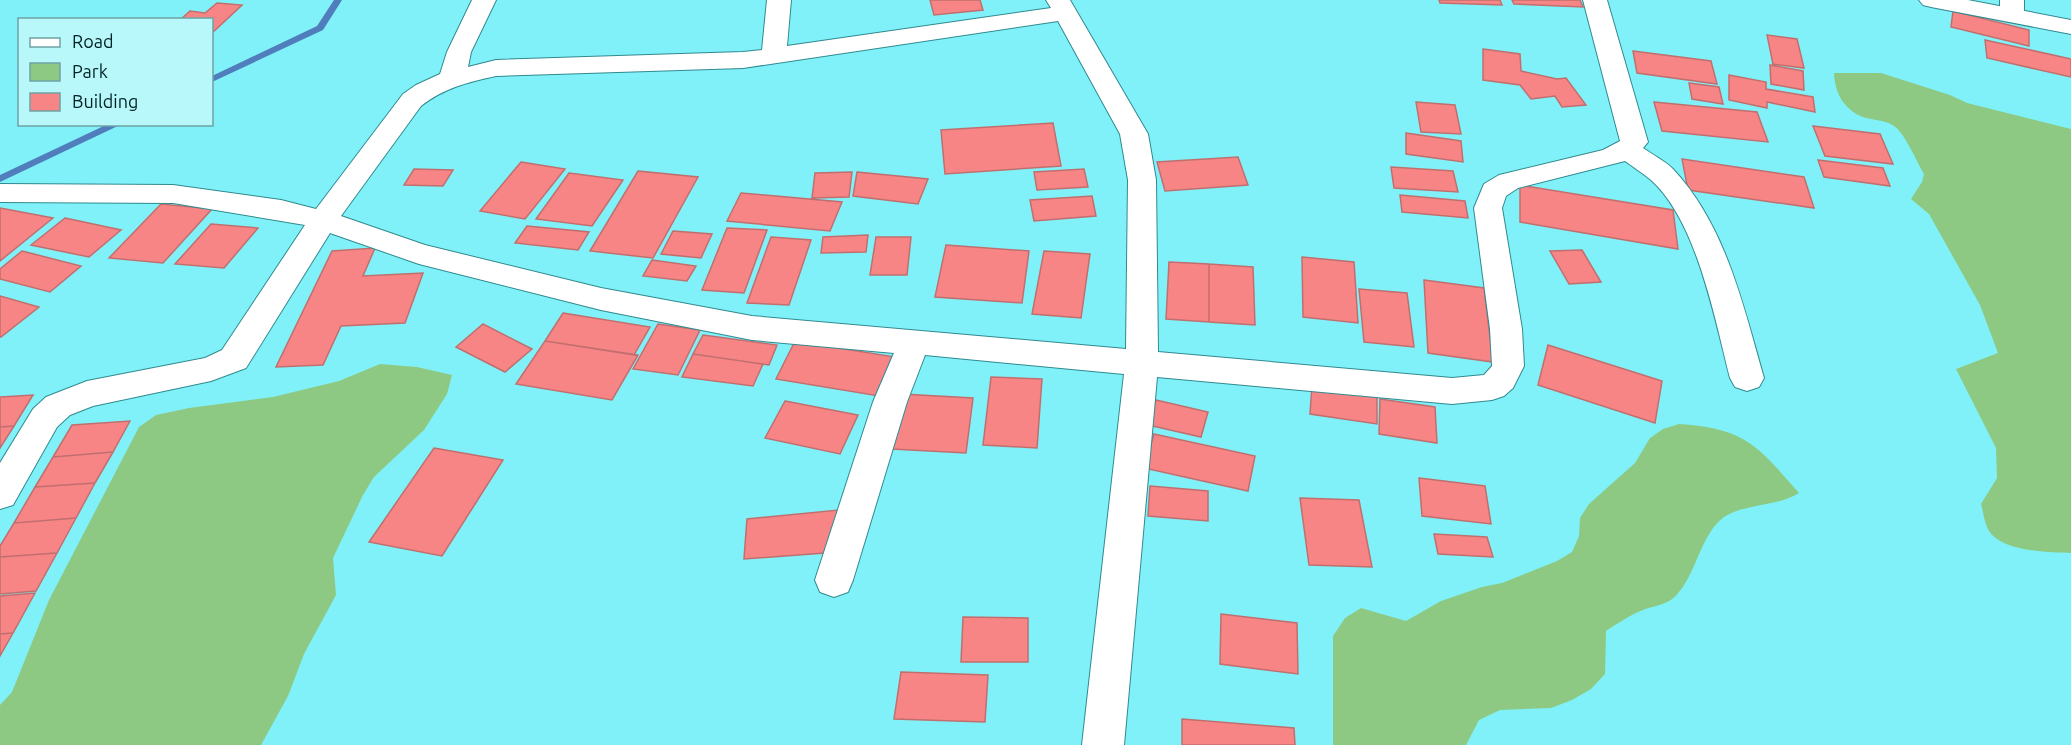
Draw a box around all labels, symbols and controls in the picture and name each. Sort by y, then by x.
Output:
legend [18,18,213,126]
text: Road [72,31,114,51]
text: Park [72,61,108,81]
text: Building [72,91,138,111]

